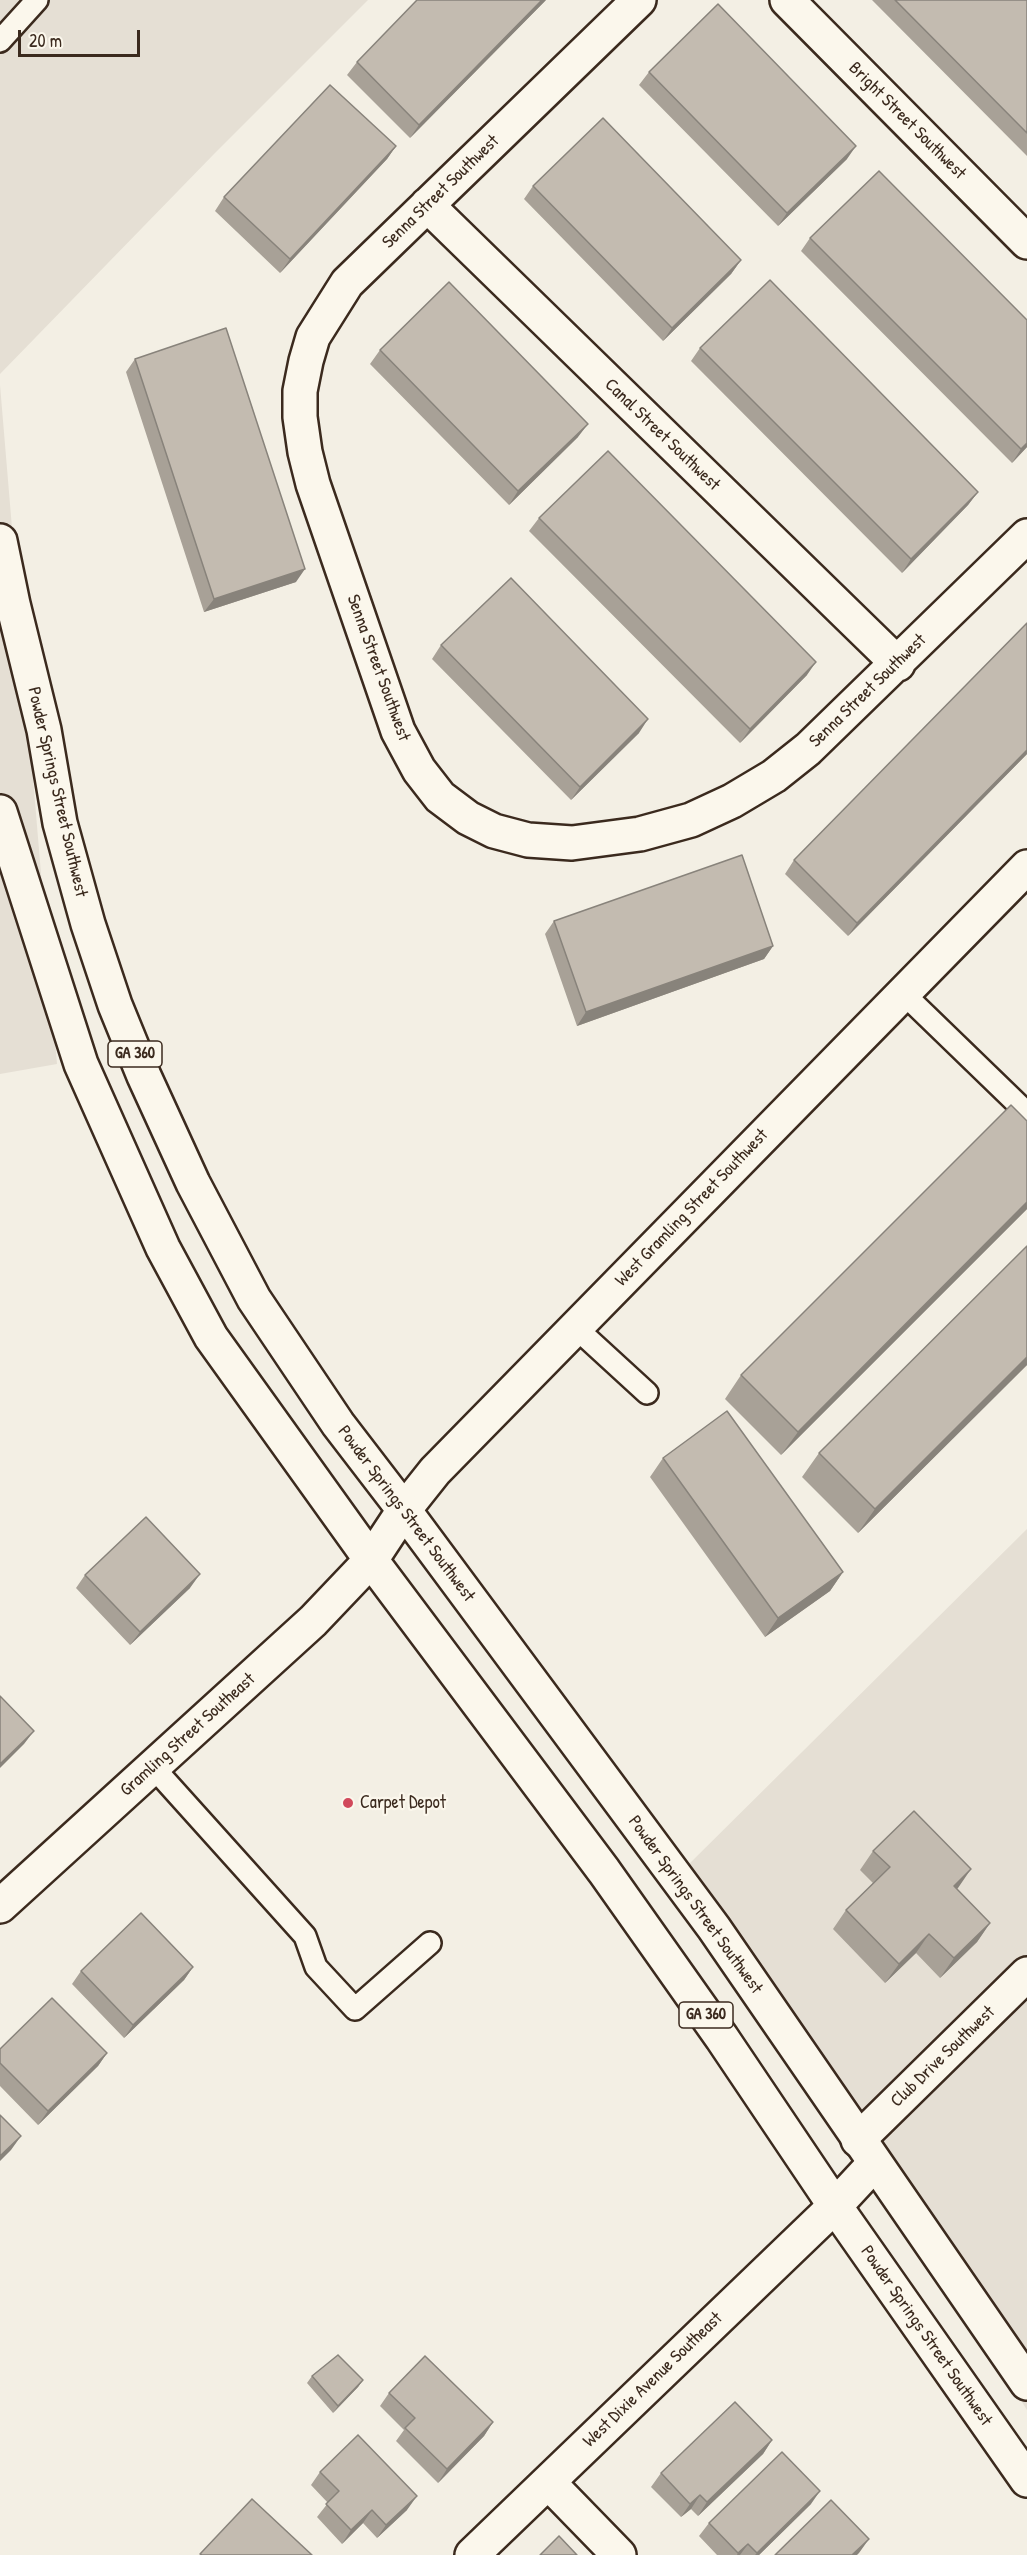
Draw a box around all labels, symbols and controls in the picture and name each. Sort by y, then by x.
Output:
scale bar [21,18,142,56]
text: 20 m [29,28,62,53]
street label: Bright Street Southwest [844,58,970,184]
street label: Senna Street Southwest [378,131,504,253]
street label: Canal Street Southwest [600,374,724,496]
street label: Senna Street Southwest [342,592,414,744]
street label: Senna Street Southwest [805,630,931,752]
street label: Powder Springs Street Southwest [22,685,92,899]
road number: GA 360 [108,1041,162,1067]
street label: West Gramling Street Southwest [611,1125,773,1291]
street label: Powder Springs Street Southwest [333,1422,479,1606]
street label: Gramling Street Southeast [116,1669,260,1801]
place label: Carpet Depot [360,1792,446,1814]
marker: Carpet Depot [341,1796,355,1810]
street label: Powder Springs Street Southwest [623,1812,767,1998]
road number: GA 360 [679,2002,733,2028]
street label: Club Drive Southwest [886,2002,1000,2112]
street label: Powder Springs Street Southwest [856,2242,996,2430]
street label: West Dixie Avenue Southeast [579,2308,727,2452]

